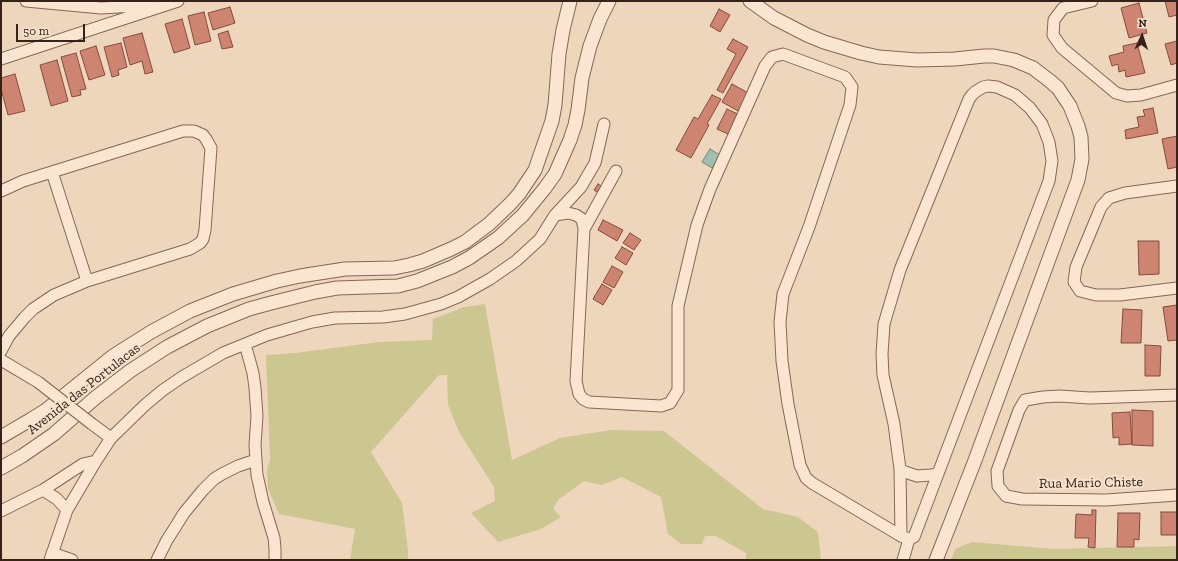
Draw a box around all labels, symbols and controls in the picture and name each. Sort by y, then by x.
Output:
scale bar [18,16,87,42]
north arrow [1122,16,1162,56]
text: N [1138,17,1147,30]
text: 50 m [23,24,49,38]
street label: Avenida das Portulacas [24,340,144,438]
street label: Rua Mario Chiste [1039,474,1143,492]

